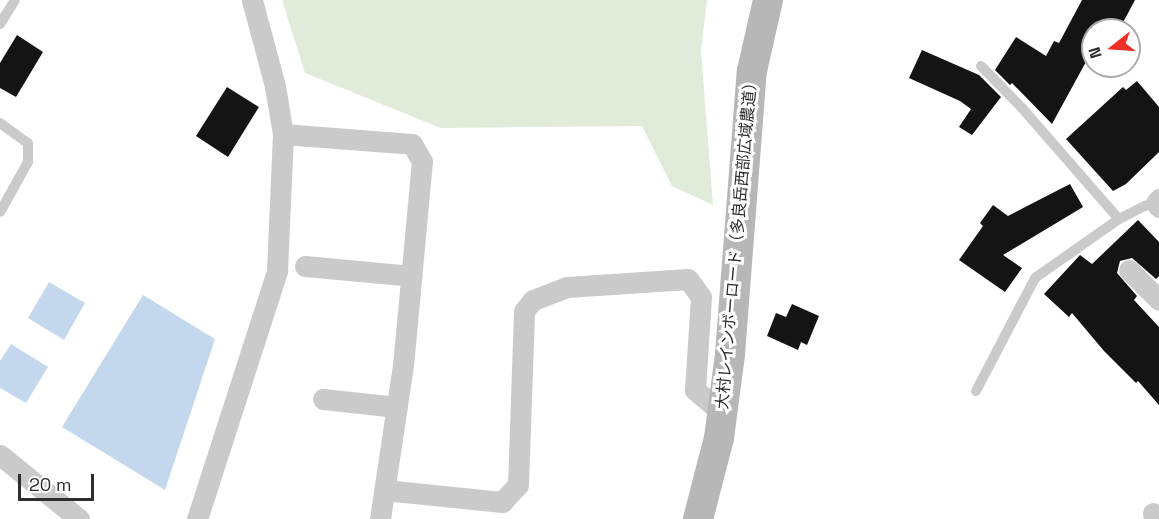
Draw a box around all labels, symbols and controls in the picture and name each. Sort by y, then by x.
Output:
north arrow [1081,18,1141,78]
text: N [1084,45,1107,61]
street label: 大村レインボーロード（多良岳西部広域農道） [713,74,761,410]
scale bar [21,462,98,500]
text: 20 m [29,473,72,496]

